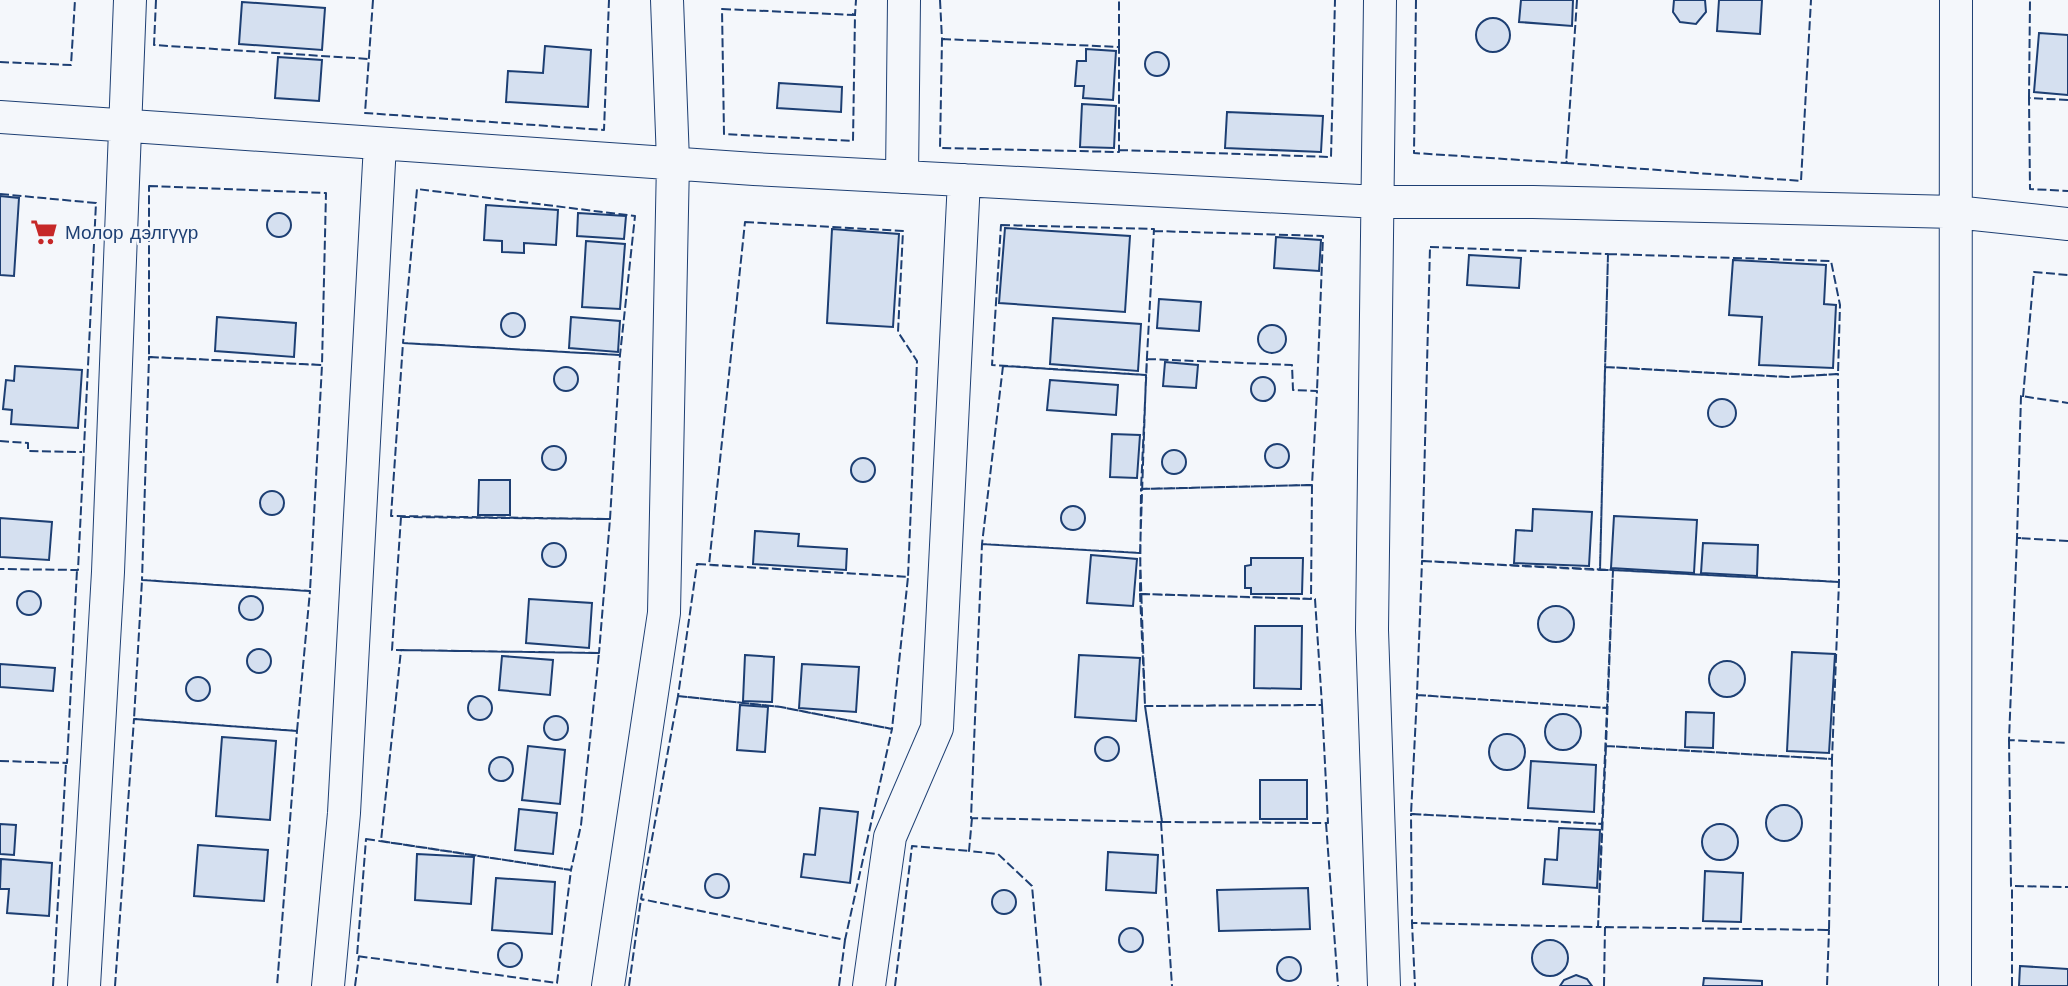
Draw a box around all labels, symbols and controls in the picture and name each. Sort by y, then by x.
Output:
supermarket icon: Молор дэлгүүр [29,217,59,247]
place label: Молор дэлгүүр [65,221,198,244]

